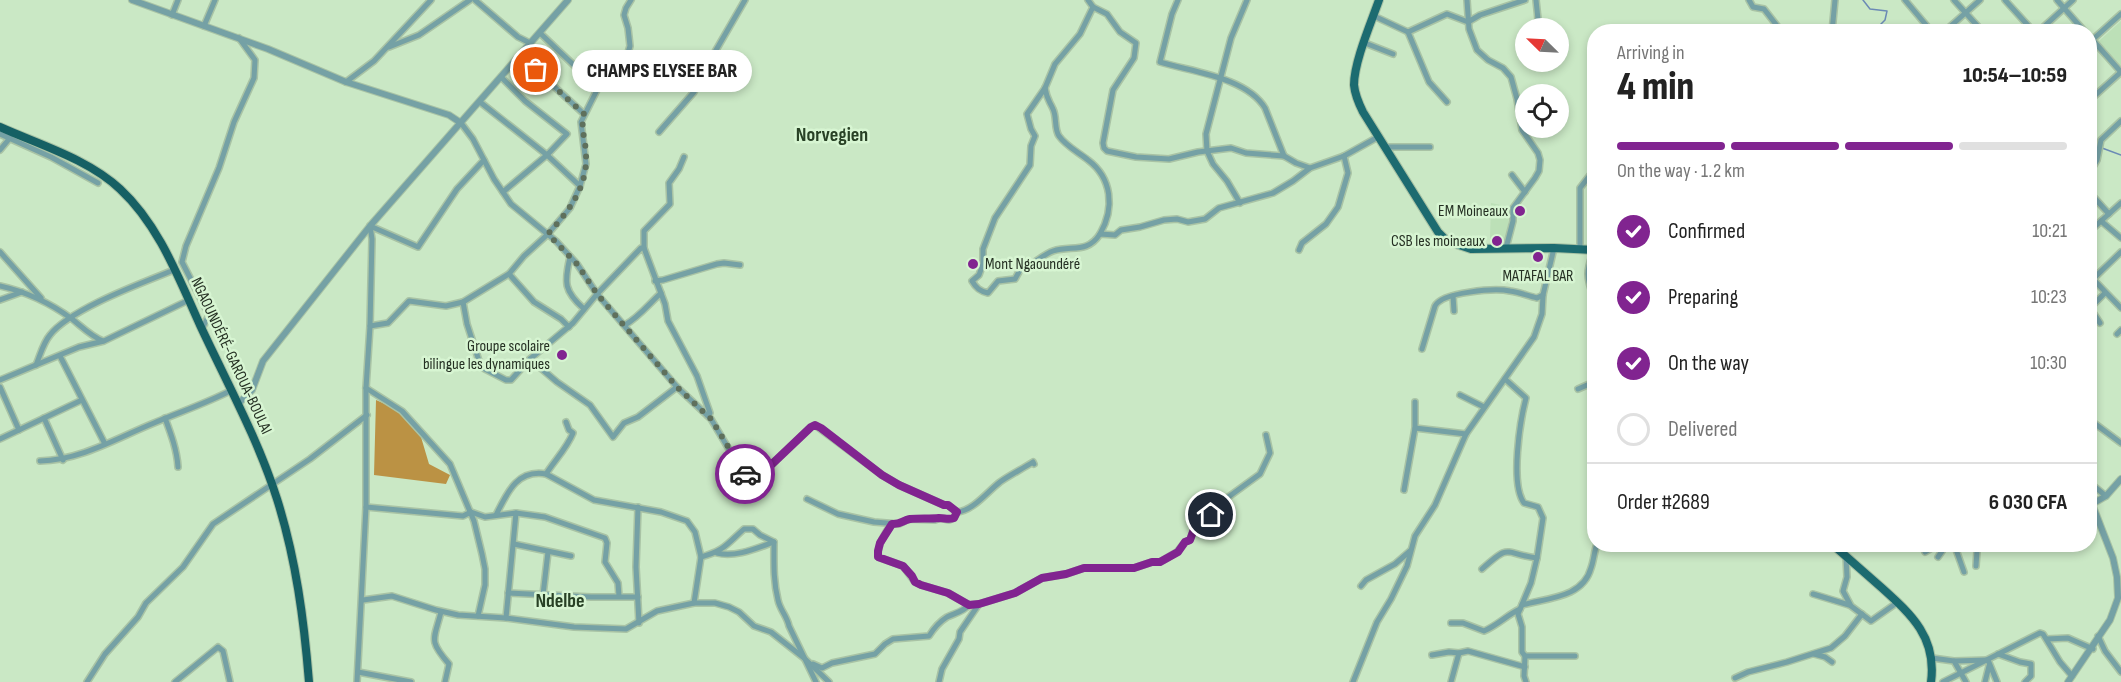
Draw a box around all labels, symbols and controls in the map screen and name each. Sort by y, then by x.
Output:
north arrow [1515,18,1569,72]
map controls [1515,18,1569,138]
text: Arriving in [1617,41,1685,65]
pin [510,44,561,95]
callout: CHAMPS ELYSEE BAR [572,49,752,91]
icon: bag [519,53,552,86]
text: CHAMPS ELYSEE BAR [587,59,737,83]
text: 10:54–10:59 [1963,62,2067,89]
text: 4 min [1617,64,1694,111]
button: locate [1515,84,1569,138]
district label: Norvegien [796,123,868,147]
text: On the way · 1.2 km [1617,159,1745,183]
place label: EM Moineaux [1438,202,1508,221]
marker: EM Moineaux [1513,204,1527,218]
icon: check [1617,215,1650,248]
text: Confirmed [1668,218,1745,245]
text: 10:21 [2032,219,2067,243]
place label: CSB les moineaux [1391,232,1485,251]
marker: CSB les moineaux [1490,234,1504,248]
marker: MATAFAL BAR [1531,250,1545,264]
place label: Mont Ngaoundéré [985,255,1080,274]
marker: Mont Ngaoundéré [966,257,980,271]
place label: MATAFAL BAR [1503,267,1574,286]
street label: NGAOUNDÉRÉ-GAROUA-BOULAI [186,275,276,437]
icon: check [1617,281,1650,314]
text: Preparing [1668,284,1738,311]
text: 10:23 [2031,285,2067,309]
place label: Groupe scolaire bilingue les dynamiques [423,337,550,374]
icon: check [1617,347,1650,380]
marker: Groupe scolaire bilingue les dynamiques [555,348,569,362]
text: On the way [1668,350,1749,377]
text: 10:30 [2030,351,2067,375]
text: Delivered [1668,416,1737,443]
courier [715,444,775,504]
icon: car [729,458,762,491]
pin [1185,489,1236,540]
text: Order #2689 [1617,489,1710,516]
text: 6 030 CFA [1989,489,2067,516]
icon: home [1194,498,1227,531]
district label: Ndelbe [535,589,585,613]

